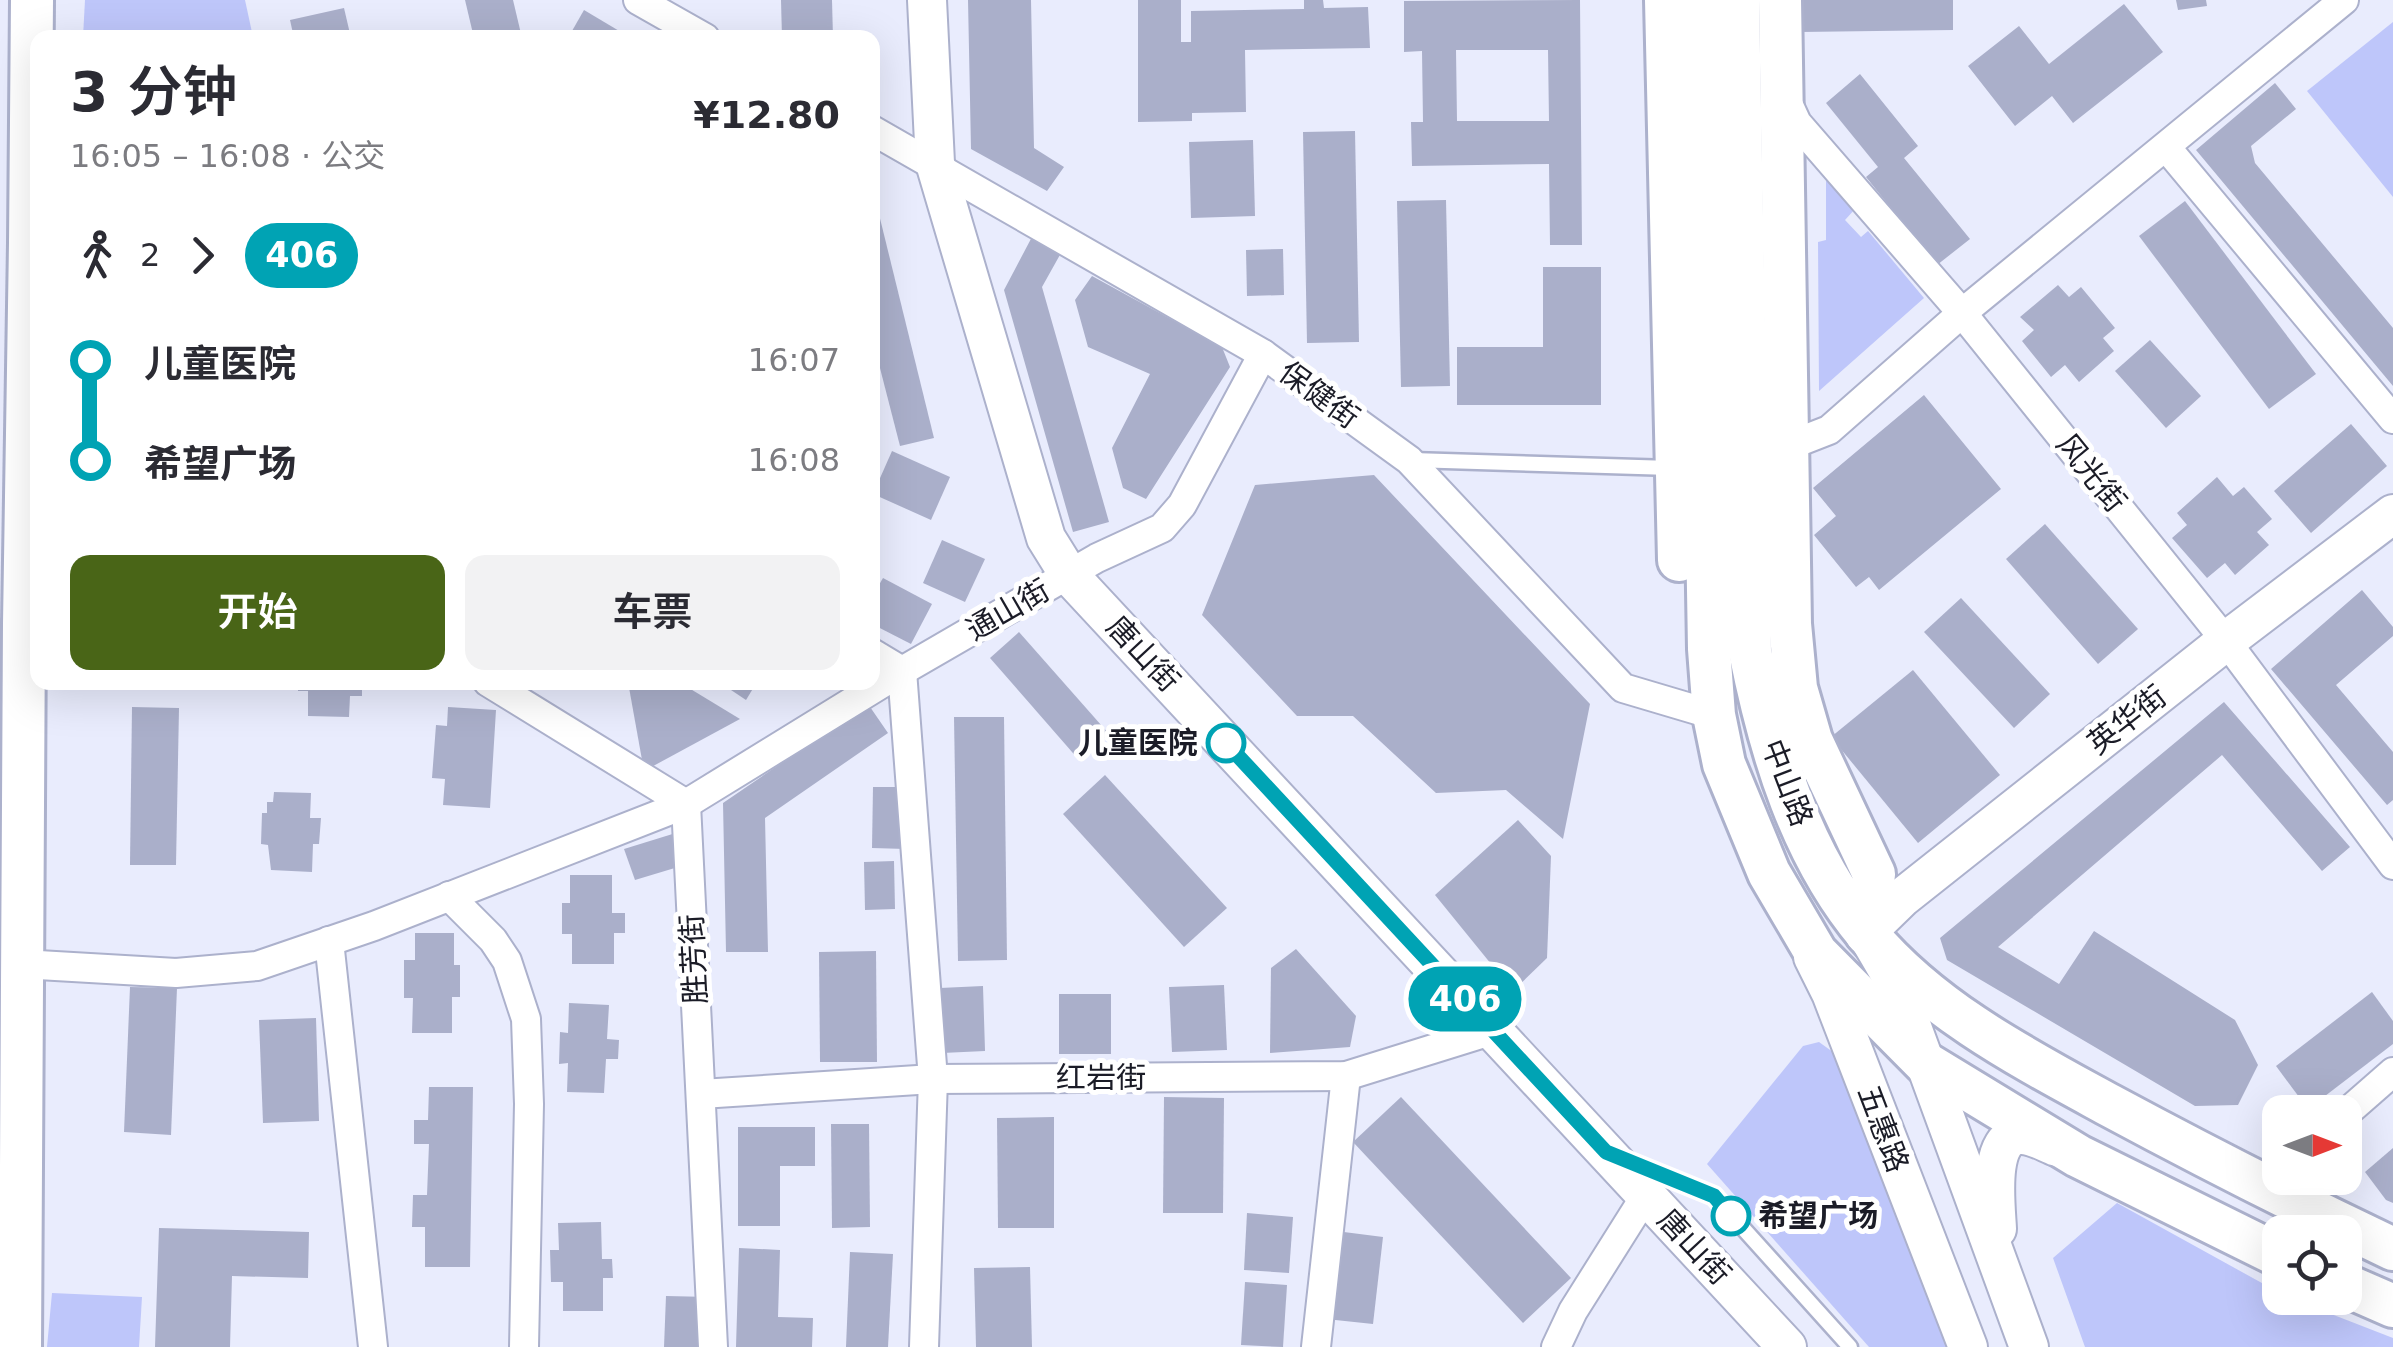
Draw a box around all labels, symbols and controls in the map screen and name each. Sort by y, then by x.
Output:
text: 3 分钟 [70,60,237,124]
text: ¥12.80 [693,93,840,137]
text: 16:05 – 16:08 · 公交 [70,137,385,175]
icon: walk [70,228,125,283]
icon: forward [175,228,230,283]
text: 406 [265,235,338,275]
text: 2 [140,236,160,274]
text: 16:07 [748,341,840,379]
text: 儿童医院 [144,342,296,386]
street label: 保健街 [1273,354,1366,435]
street label: 风光街 [2049,427,2133,519]
text: 16:08 [748,441,840,479]
text: 希望广场 [144,442,296,486]
button: 开始 [70,555,445,670]
button: 车票 [465,555,840,670]
street label: 通山街 [960,572,1055,647]
street label: 唐山街 [1100,609,1187,699]
street label: 英华街 [2080,678,2173,761]
marker: 儿童医院 [1207,724,1245,762]
place label: 儿童医院 [1078,725,1198,760]
street label: 中山路 [1755,735,1820,831]
street label: 胜芳街 [674,913,713,1005]
line badge: 406 [1408,966,1522,1032]
text: 406 [1428,979,1502,1019]
street label: 红岩街 [1056,1060,1146,1095]
street label: 五惠路 [1851,1081,1916,1177]
north arrow [2262,1095,2362,1195]
map controls [2262,1095,2362,1315]
marker: 希望广场 [1712,1197,1750,1235]
place label: 希望广场 [1758,1198,1878,1233]
street label: 唐山街 [1651,1202,1738,1292]
button: locate [2262,1215,2362,1315]

